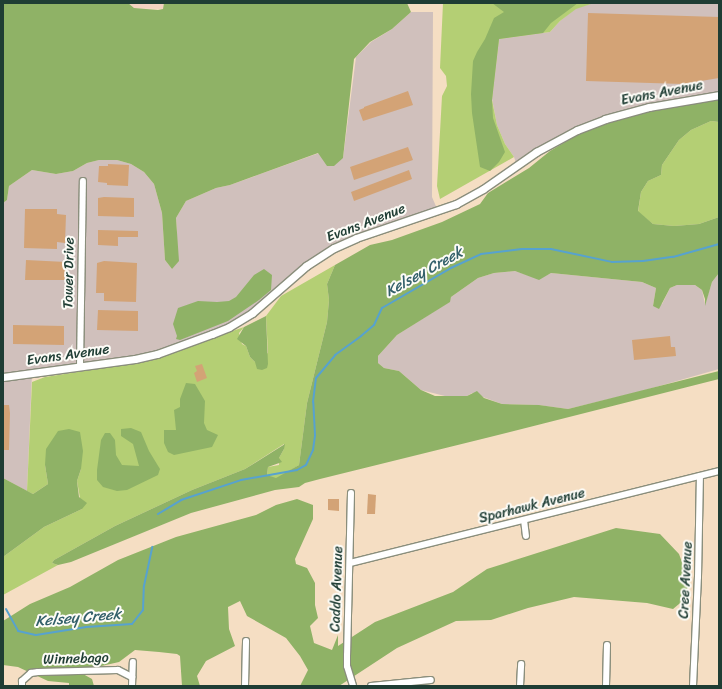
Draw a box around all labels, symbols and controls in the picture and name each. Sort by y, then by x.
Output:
street label: Evans Avenue [620,77,704,109]
street label: Evans Avenue [324,200,408,246]
street label: Tower Drive [60,237,78,309]
water label: Kelsey Creek [382,243,466,301]
street label: Evans Avenue [26,341,110,369]
street label: Sparhawk Avenue [477,485,587,527]
street label: Cree Avenue [676,541,696,619]
street label: Caddo Avenue [327,546,347,632]
water label: Kelsey Creek [34,605,122,631]
street label: Winnebago [43,649,109,669]

